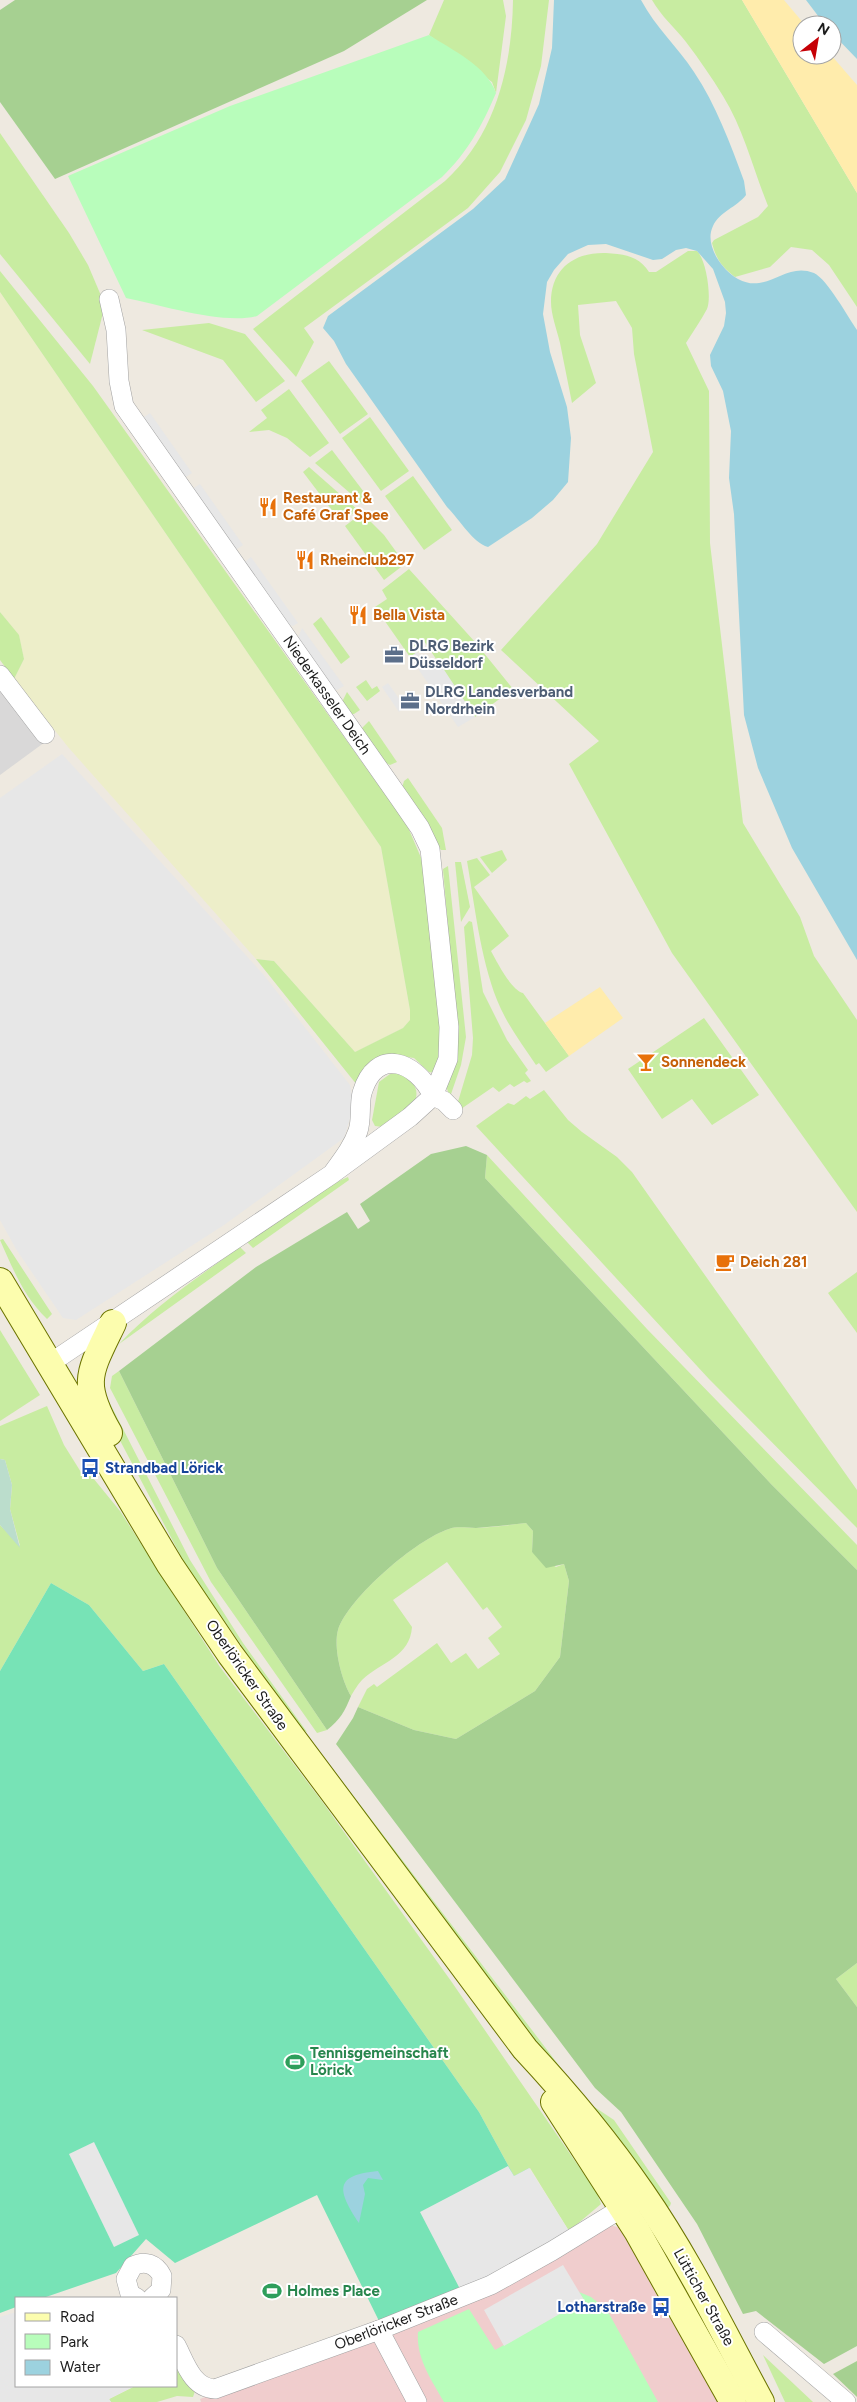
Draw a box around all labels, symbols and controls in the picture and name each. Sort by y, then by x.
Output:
north arrow [792,15,842,65]
text: N [814,19,832,39]
place label: Restaurant & Café Graf Spee [283,489,389,524]
restaurant icon: Restaurant & Café Graf Spee [257,496,279,518]
restaurant icon: Rheinclub297 [294,549,316,571]
place label: Rheinclub297 [320,551,414,569]
restaurant icon: Bella Vista [347,604,369,626]
place label: Bella Vista [373,606,445,624]
street label: Niederkasseler Deich [279,632,375,758]
place label: DLRG Bezirk Düsseldorf [409,637,494,672]
office icon: DLRG Bezirk Düsseldorf [383,644,405,666]
place label: DLRG Landesverband Nordrhein [425,683,573,718]
office icon: DLRG Landesverband Nordrhein [399,690,421,712]
bar icon: Sonnendeck [635,1051,657,1073]
place label: Sonnendeck [661,1053,746,1071]
cafe icon: Deich 281 [714,1251,736,1273]
place label: Deich 281 [740,1253,807,1271]
bus stop icon: Strandbad Lörick [79,1457,101,1479]
place label: Strandbad Lörick [105,1459,223,1477]
street label: Oberlöricker Straße [202,1616,292,1734]
place label: Tennisgemeinschaft Lörick [310,2044,449,2079]
sports icon: Tennisgemeinschaft Lörick [284,2051,306,2073]
street label: Lütticher Straße [670,2245,738,2349]
sports icon: Holmes Place [261,2280,283,2302]
place label: Holmes Place [287,2282,381,2300]
street label: Oberlöricker Straße [332,2290,460,2354]
bus stop icon: Lotharstraße [650,2296,672,2318]
legend [15,2297,178,2387]
place label: Lotharstraße [557,2298,647,2316]
text: Road [60,2308,95,2326]
text: Park [60,2333,89,2351]
text: Water [60,2358,100,2376]

